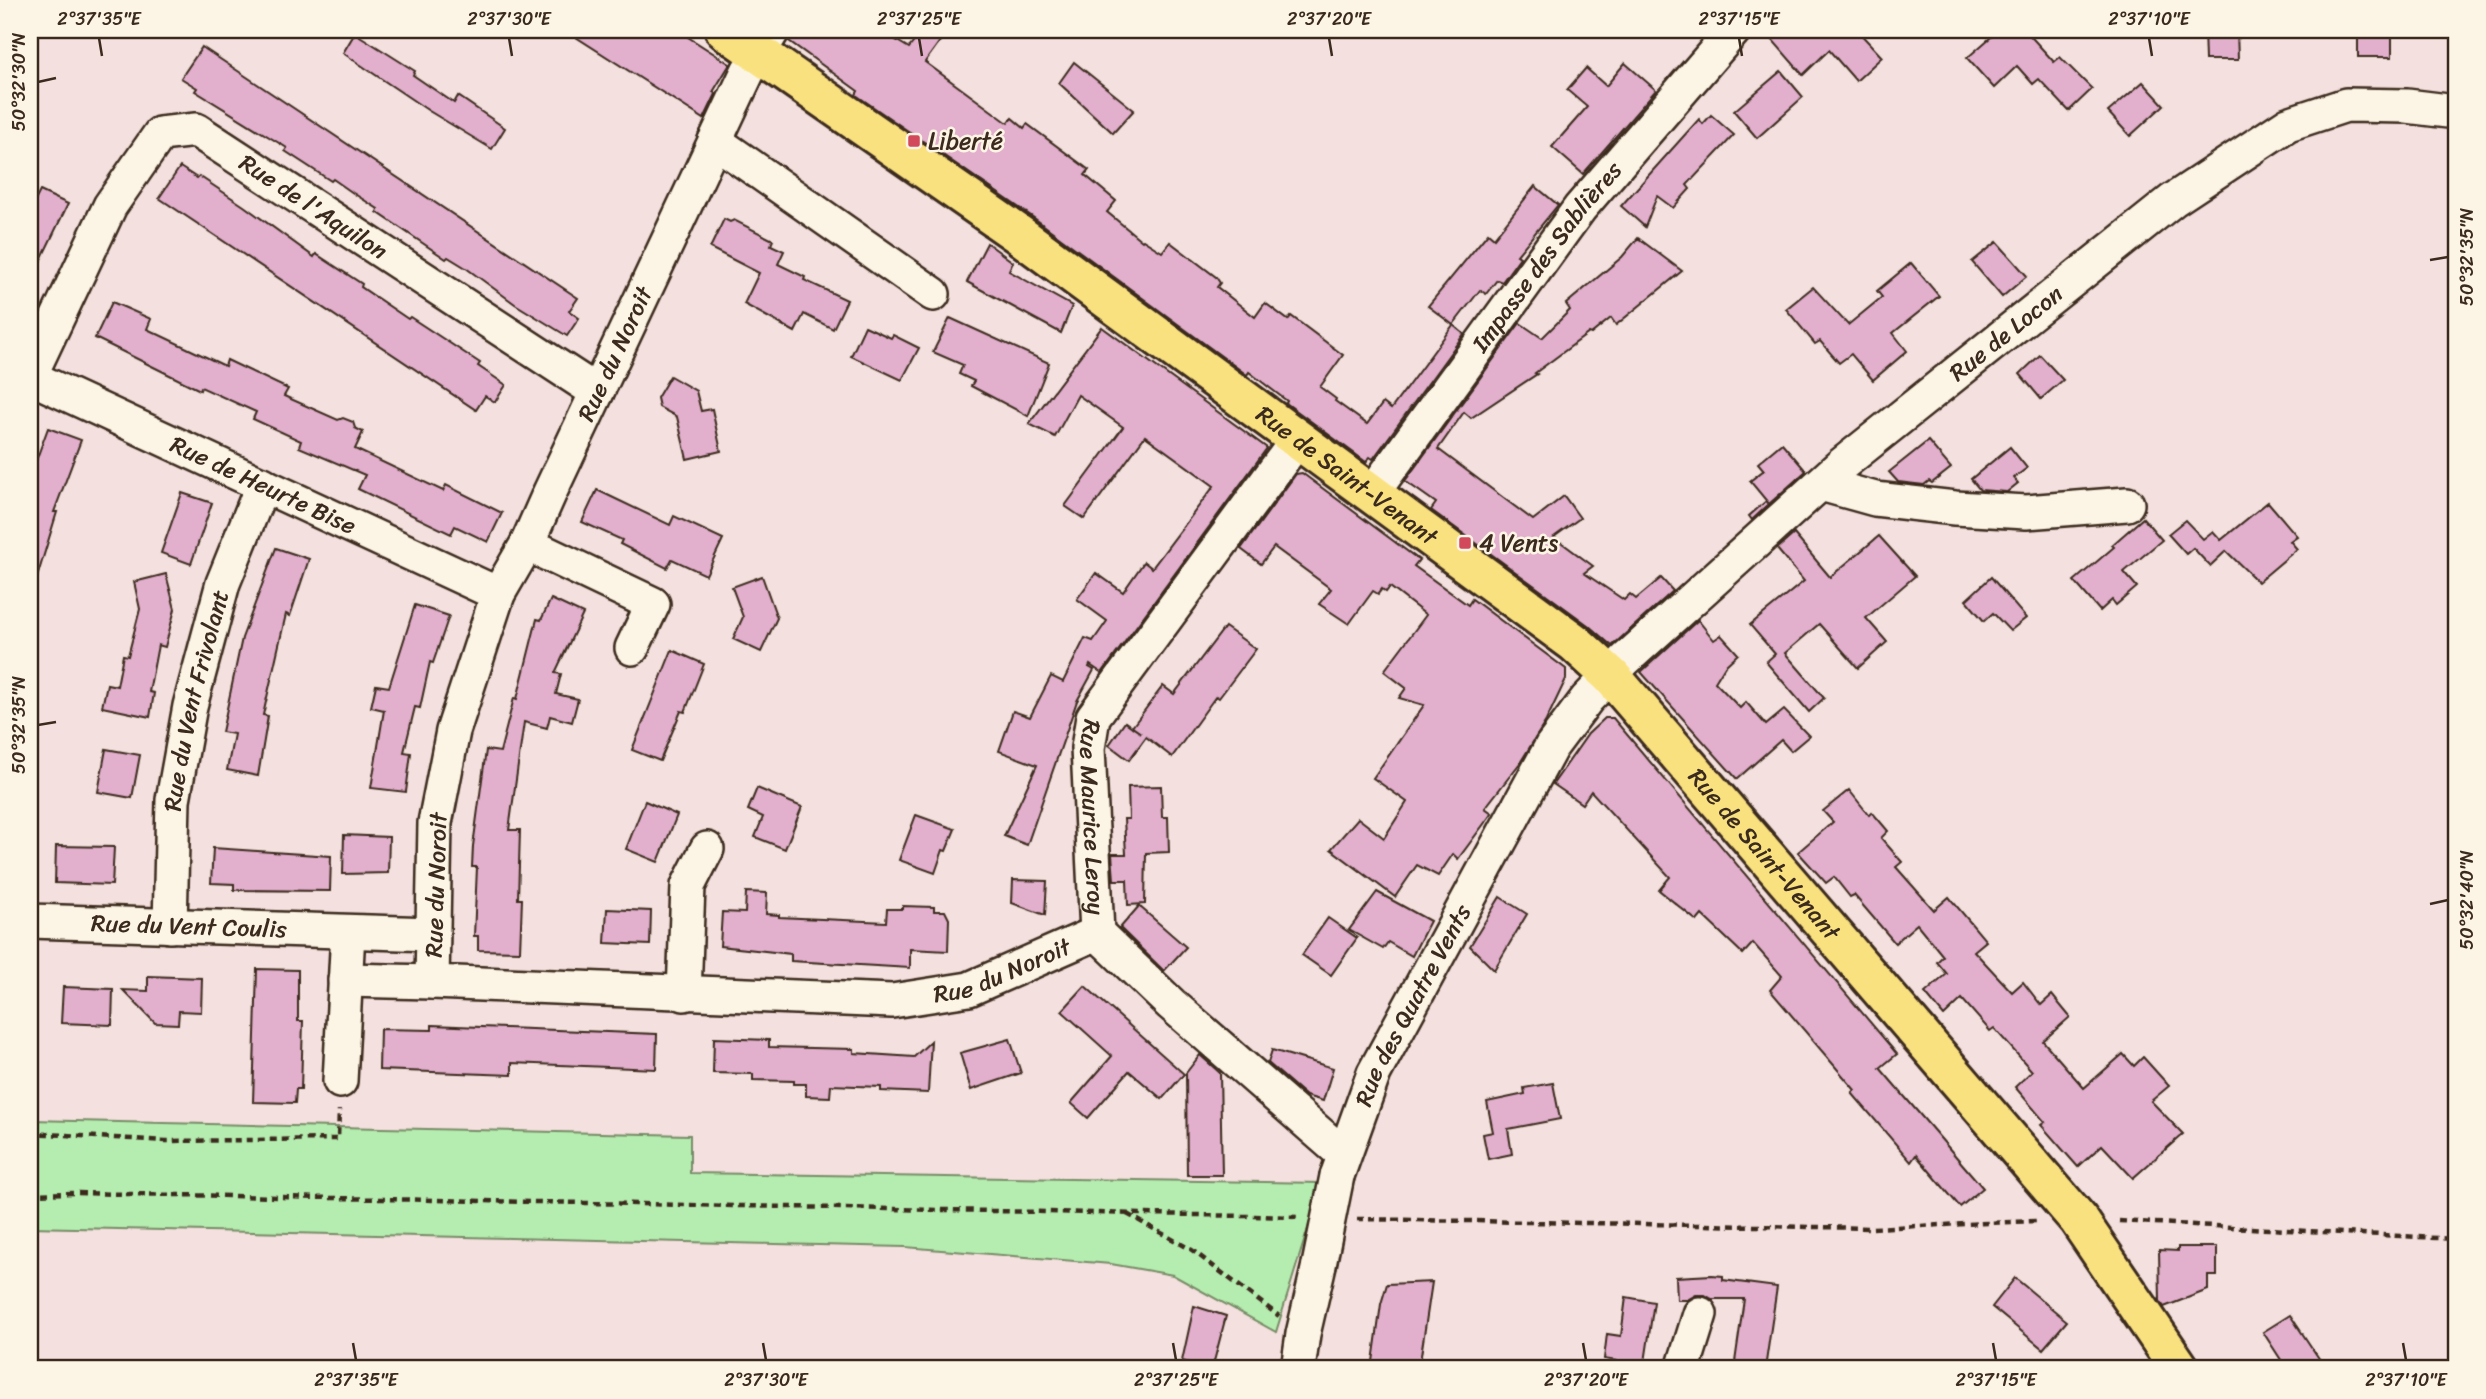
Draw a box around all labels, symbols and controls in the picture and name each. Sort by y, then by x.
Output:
text: 2°37'35"E [57,3,142,35]
text: 2°37'30"E [467,3,552,35]
text: 2°37'25"E [877,3,962,35]
text: 2°37'20"E [1287,3,1372,35]
text: 2°37'15"E [1698,3,1781,35]
text: 2°37'10"E [2108,3,2191,35]
text: 50°32'30"N [3,32,35,131]
place label: Liberté [928,120,1003,162]
marker: Liberté [906,133,922,149]
street label: Rue de l'Aquilon [230,142,397,271]
street label: Impasse des Sablières [1460,151,1633,362]
text: 50°32'35"N [2451,208,2483,306]
street label: Rue de Locon [1939,274,2073,393]
street label: Rue du Noroit [565,278,665,429]
street label: Rue de Saint-Venant [1247,394,1448,558]
street label: Rue de Heurte Bise [163,424,363,546]
place label: 4 Vents [1479,522,1558,564]
marker: 4 Vents [1457,535,1473,551]
street label: Rue du Vent Frivolant [152,585,241,812]
text: 50°32'35"N [3,676,35,774]
street label: Rue Maurice Leroy [1067,716,1117,916]
street label: Rue de Saint-Venant [1677,758,1852,951]
street label: Rue du Noroit [412,811,460,958]
text: 50°32'40"N [2451,850,2483,950]
street label: Rue des Quatre Vents [1343,896,1483,1112]
street label: Rue du Vent Coulis [90,902,288,950]
street label: Rue du Noroit [930,925,1079,1015]
text: 2°37'35"E [314,1364,399,1396]
text: 2°37'30"E [724,1364,809,1396]
text: 2°37'25"E [1134,1364,1219,1396]
text: 2°37'20"E [1544,1364,1629,1396]
text: 2°37'15"E [1955,1364,2038,1396]
text: 2°37'10"E [2365,1364,2448,1396]

